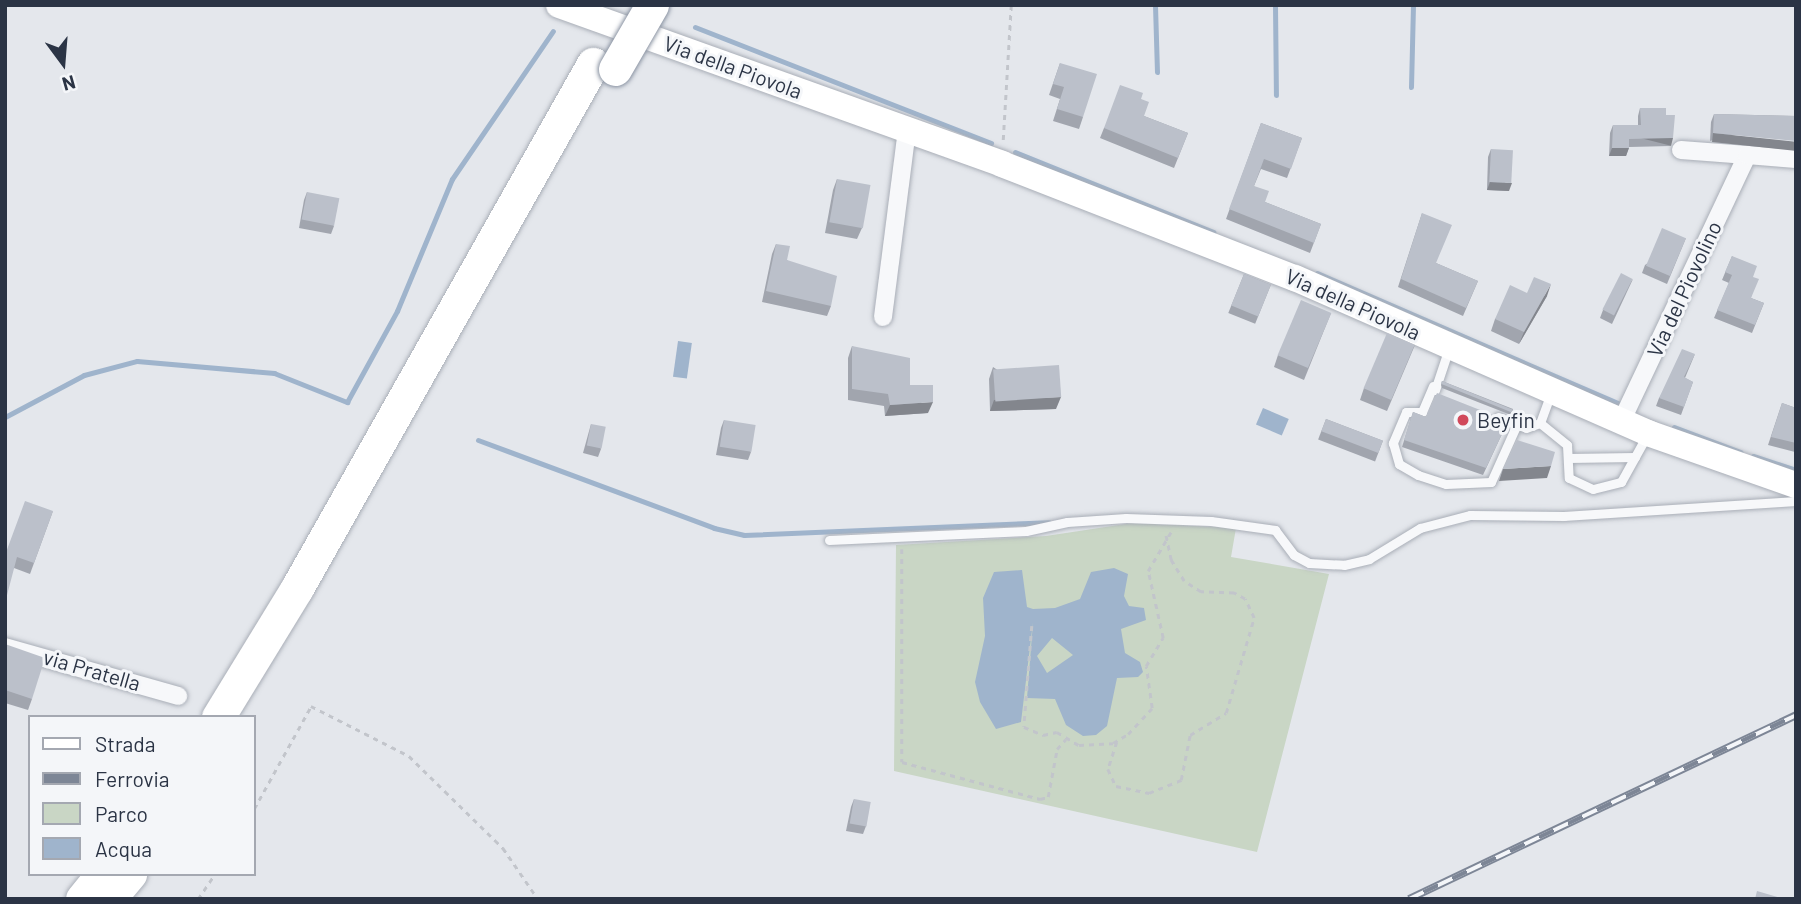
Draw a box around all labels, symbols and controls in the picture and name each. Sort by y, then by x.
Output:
north arrow [28,28,98,98]
street label: Via della Piovola [660,30,806,104]
text: N [60,71,78,96]
street label: Via del Piovolino [1642,217,1726,361]
street label: Via della Piovola [1281,263,1425,345]
place label: Beyfin [1477,407,1535,433]
marker: Beyfin [1455,412,1471,428]
street label: via Pratella [41,644,143,696]
legend [28,715,256,876]
text: Strada [95,731,155,756]
text: Ferrovia [95,766,170,791]
text: Parco [95,801,148,826]
text: Acqua [95,836,152,861]

